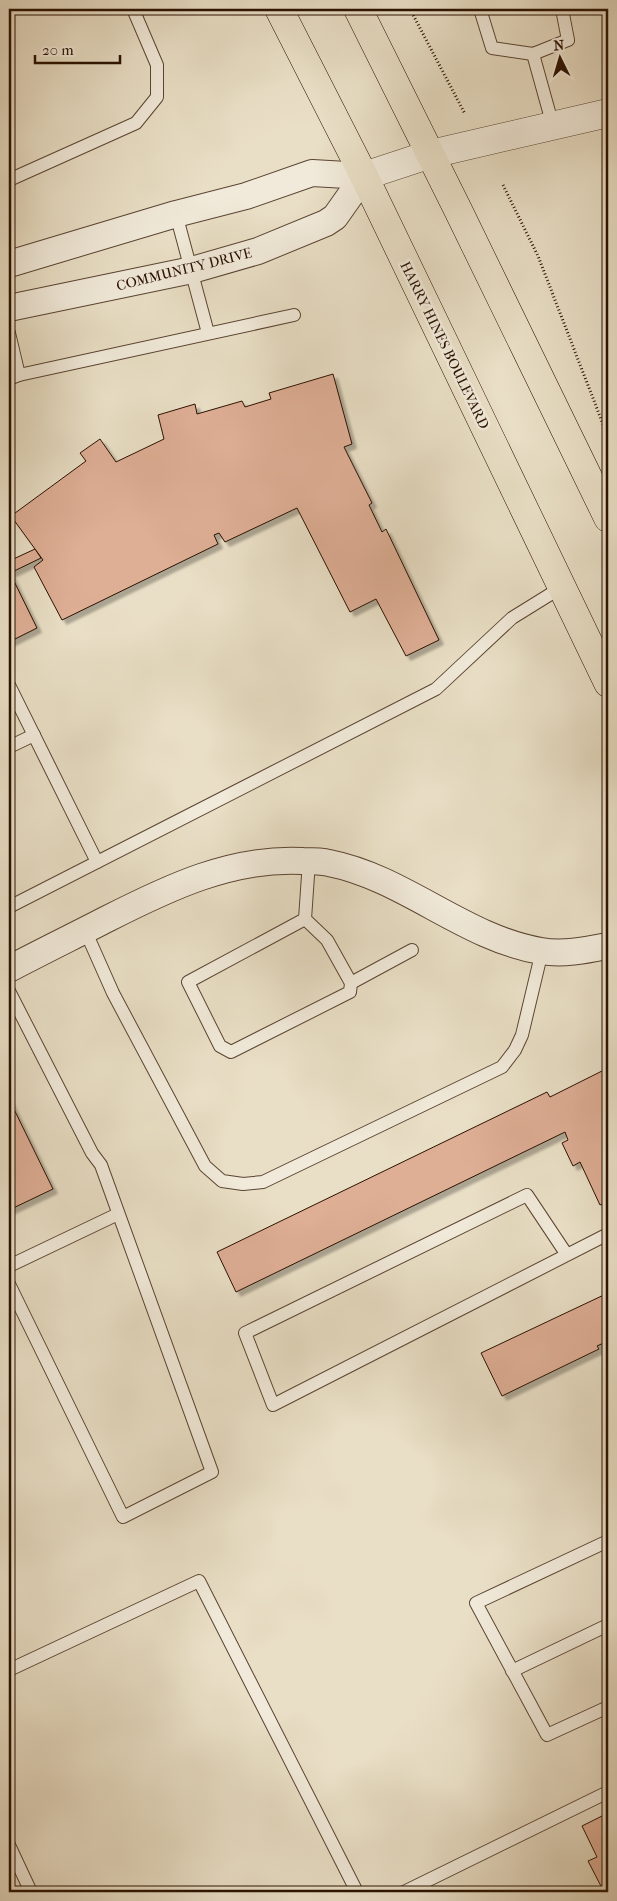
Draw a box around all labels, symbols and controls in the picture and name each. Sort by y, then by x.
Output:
scale bar [35,32,120,64]
north arrow [534,32,584,82]
text: N [553,37,565,54]
text: 20 m [42,41,74,59]
street label: COMMUNITY DRIVE [115,244,254,295]
street label: HARRY HINES BOULEVARD [397,259,493,432]

